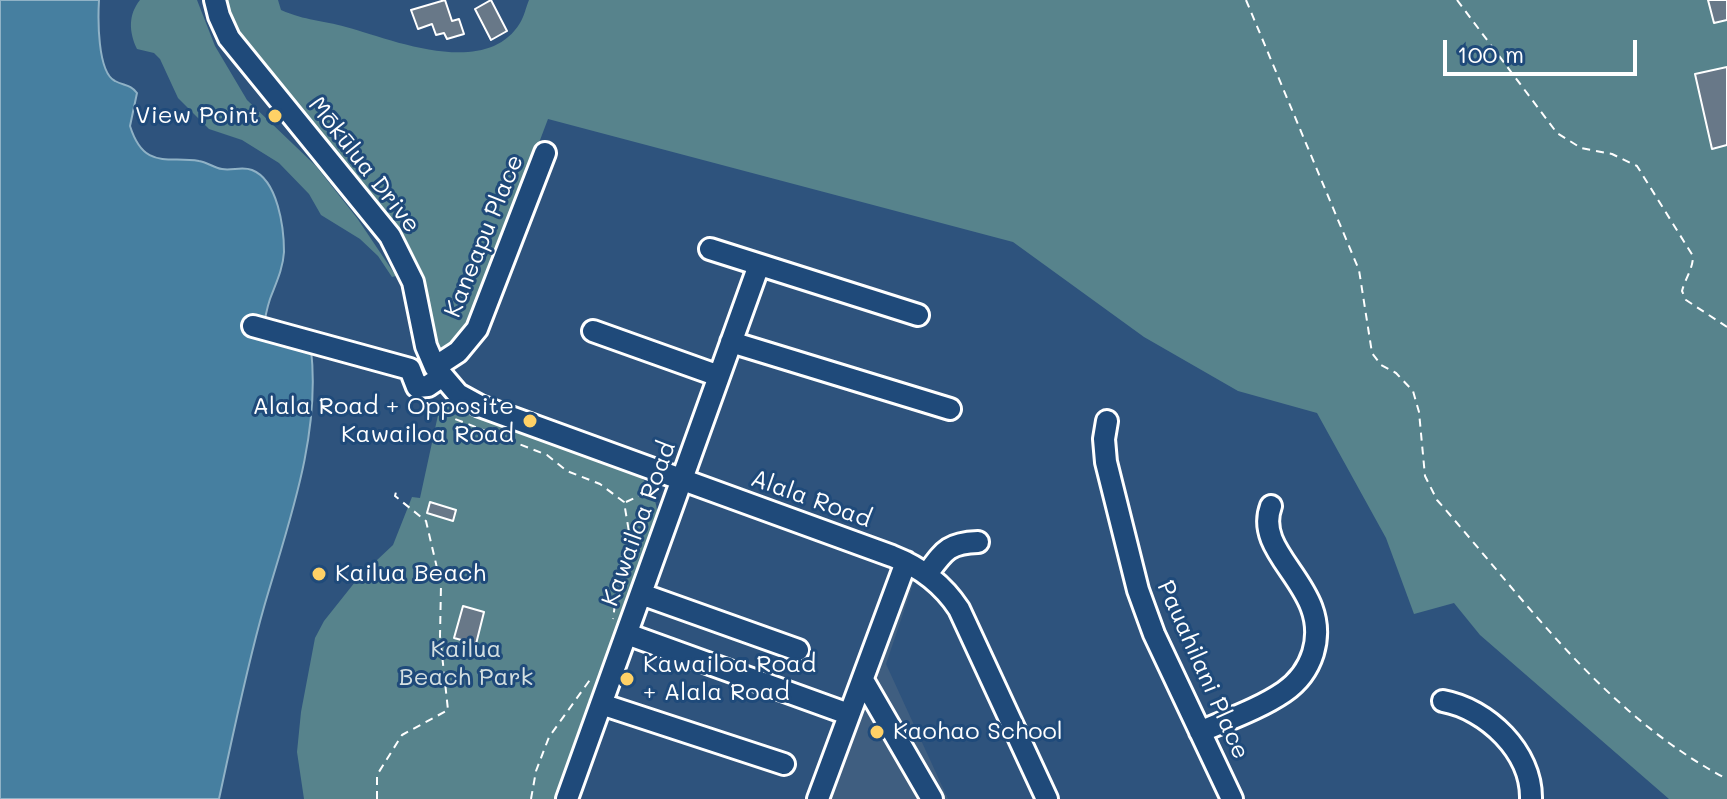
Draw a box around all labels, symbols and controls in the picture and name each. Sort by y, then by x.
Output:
scale bar [1447,24,1641,74]
text: 100 m [1457,38,1524,69]
street label: Mōkūlua Drive [302,91,426,239]
place label: View Point [135,102,259,130]
marker: View Point [266,107,284,125]
street label: Kaneapu Place [438,150,530,322]
place label: Alala Road + Opposite Kawailoa Road [252,393,514,449]
marker: Alala Road + Opposite Kawailoa Road [521,412,539,430]
street label: Kawailoa Road [596,438,682,610]
street label: Alala Road [747,464,875,534]
place label: Kailua Beach [335,560,486,588]
marker: Kailua Beach [310,565,328,583]
street label: Pauahilani Place [1151,576,1255,764]
park label: Kailua Beach Park [399,636,533,692]
place label: Kawailoa Road + Alala Road [643,651,816,707]
marker: Kawailoa Road + Alala Road [618,670,636,688]
place label: Kaohao School [893,718,1063,746]
marker: Kaohao School [868,723,886,741]

